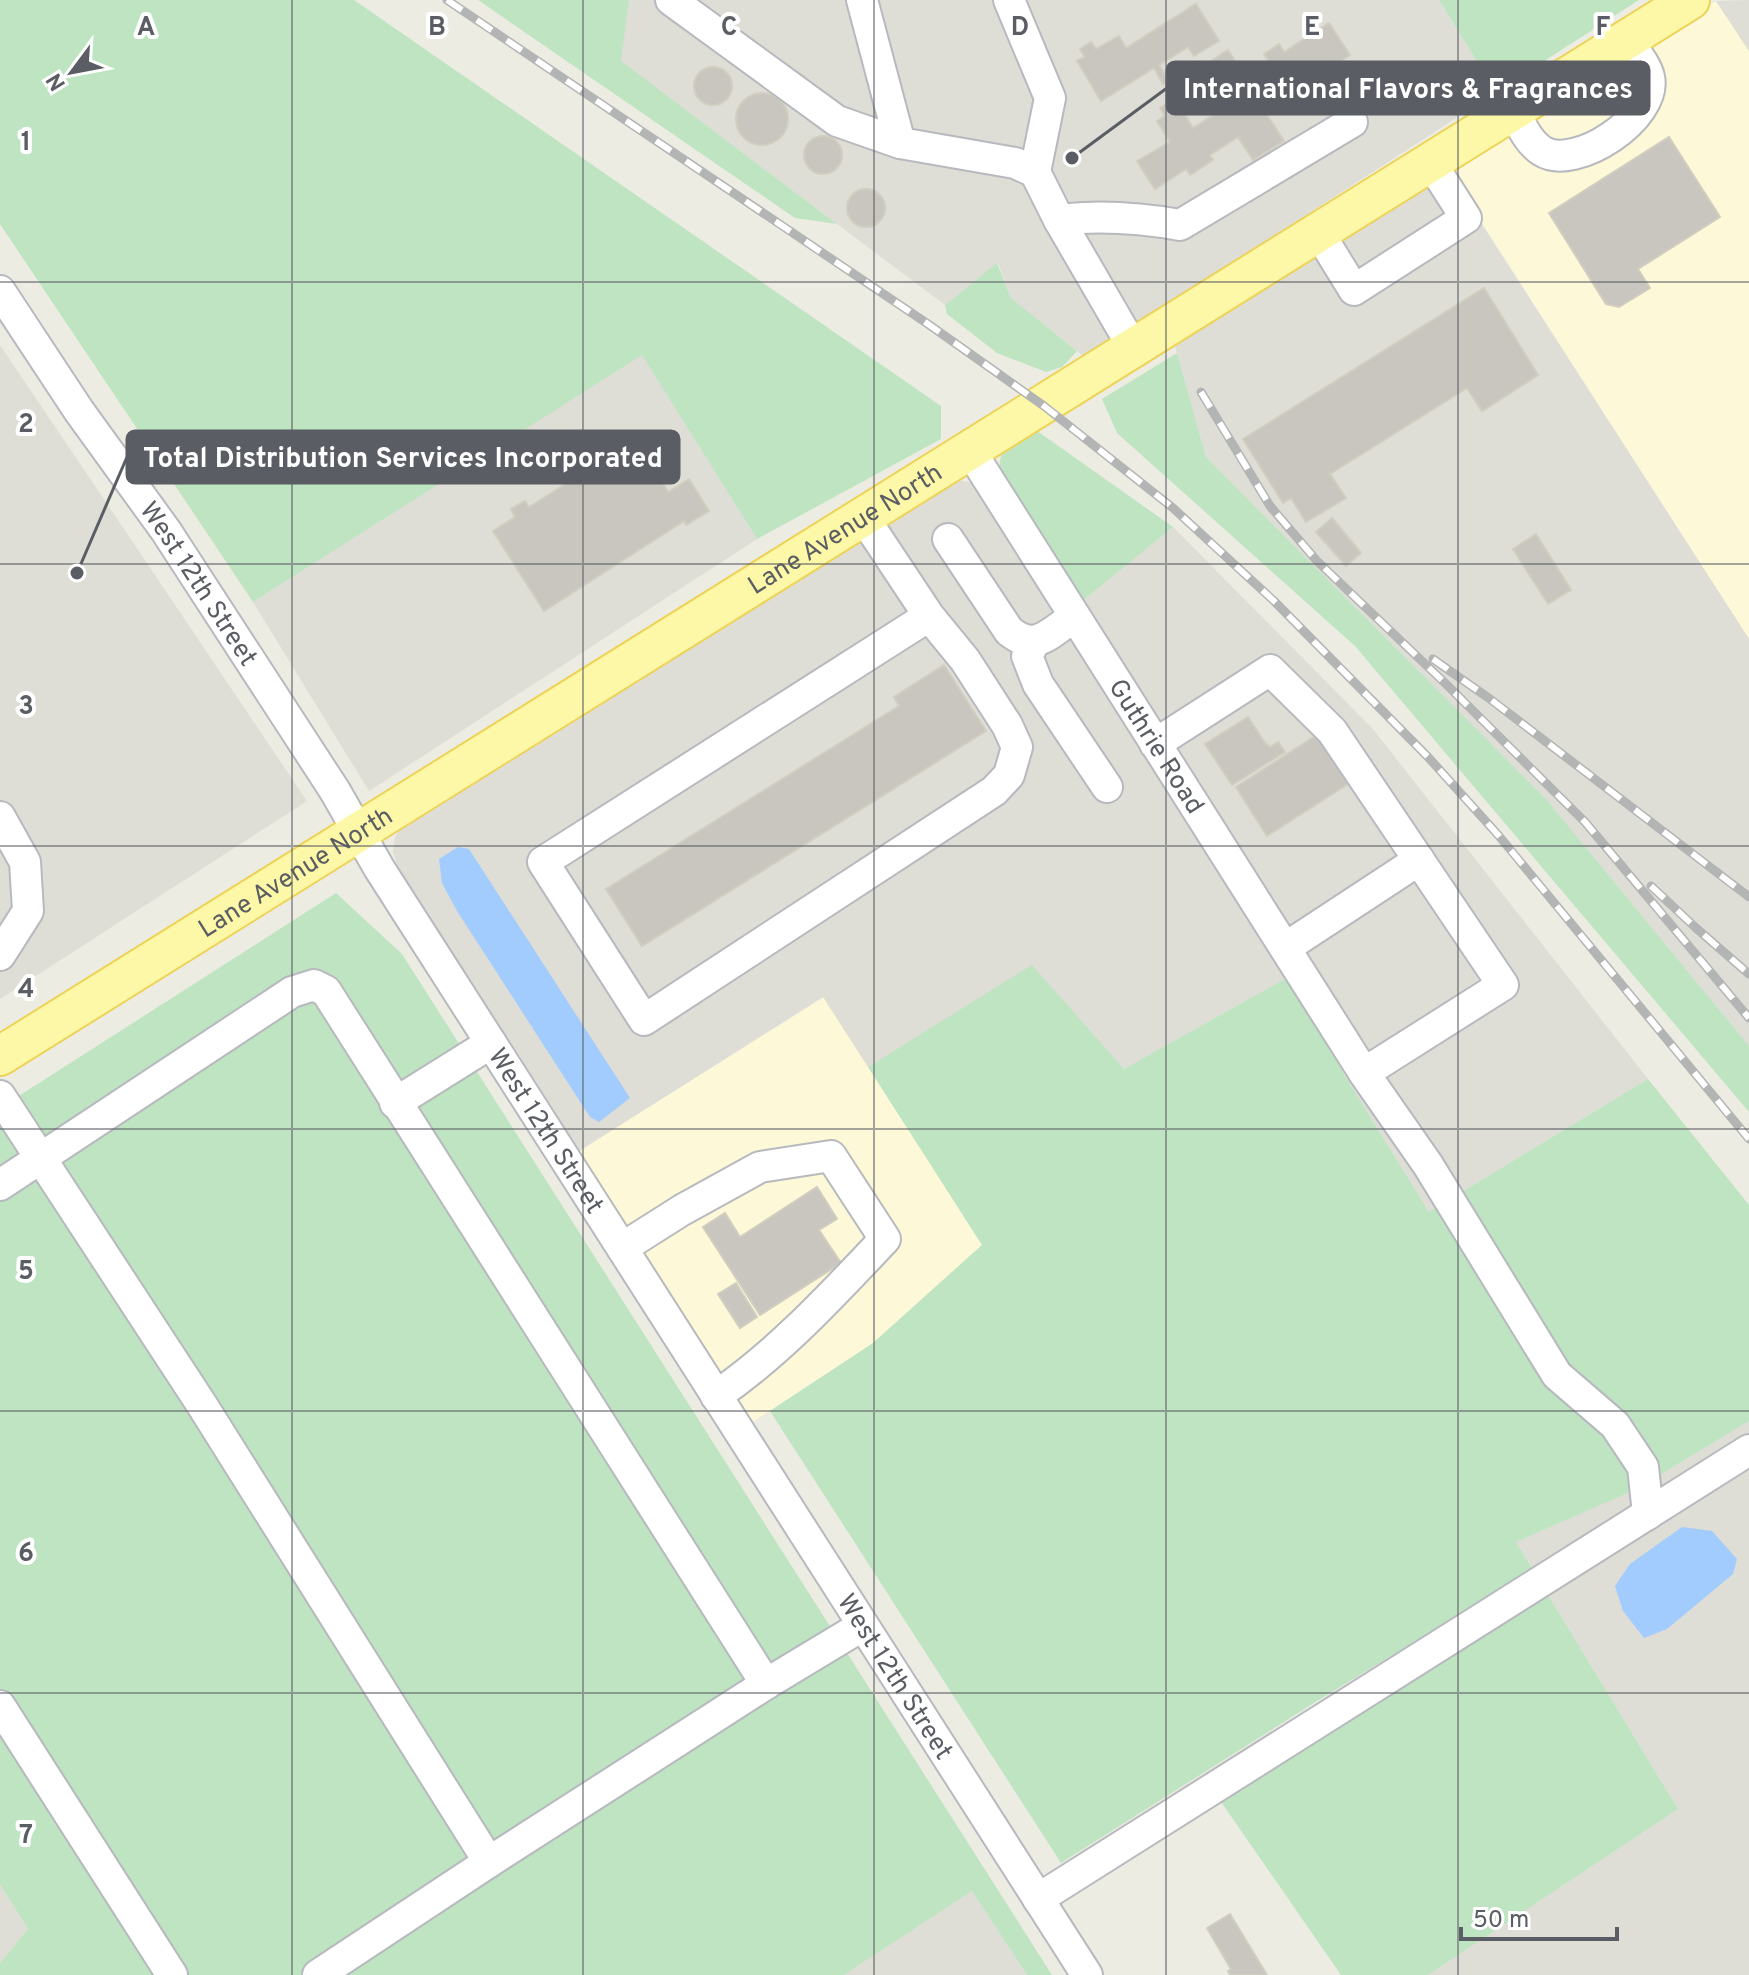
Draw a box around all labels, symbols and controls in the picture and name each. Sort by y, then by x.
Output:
text: A [137,12,155,45]
text: B [428,12,446,45]
text: C [721,12,737,45]
text: D [1011,12,1029,45]
text: E [1304,12,1320,45]
text: F [1596,12,1611,45]
north arrow [32,32,112,112]
callout: International Flavors & Fragrances [1167,62,1649,114]
text: N [42,67,73,95]
text: International Flavors & Fragrances [1183,73,1633,109]
text: 1 [21,127,31,160]
text: 2 [18,409,34,442]
callout: Total Distribution Services Incorporated [127,431,679,483]
text: Total Distribution Services Incorporated [143,442,663,478]
street label: Lane Avenue North [743,457,949,603]
street label: West 12th Street [131,496,263,673]
street label: Guthrie Road [1100,674,1210,821]
text: 3 [18,691,34,724]
street label: Lane Avenue North [193,801,400,947]
text: 4 [18,974,34,1007]
street label: West 12th Street [479,1043,610,1221]
text: 5 [18,1256,34,1289]
text: 6 [18,1538,34,1571]
street label: West 12th Street [829,1588,959,1767]
text: 7 [19,1820,33,1853]
scale bar [1461,1891,1617,1941]
text: 50 m [1473,1906,1529,1936]

